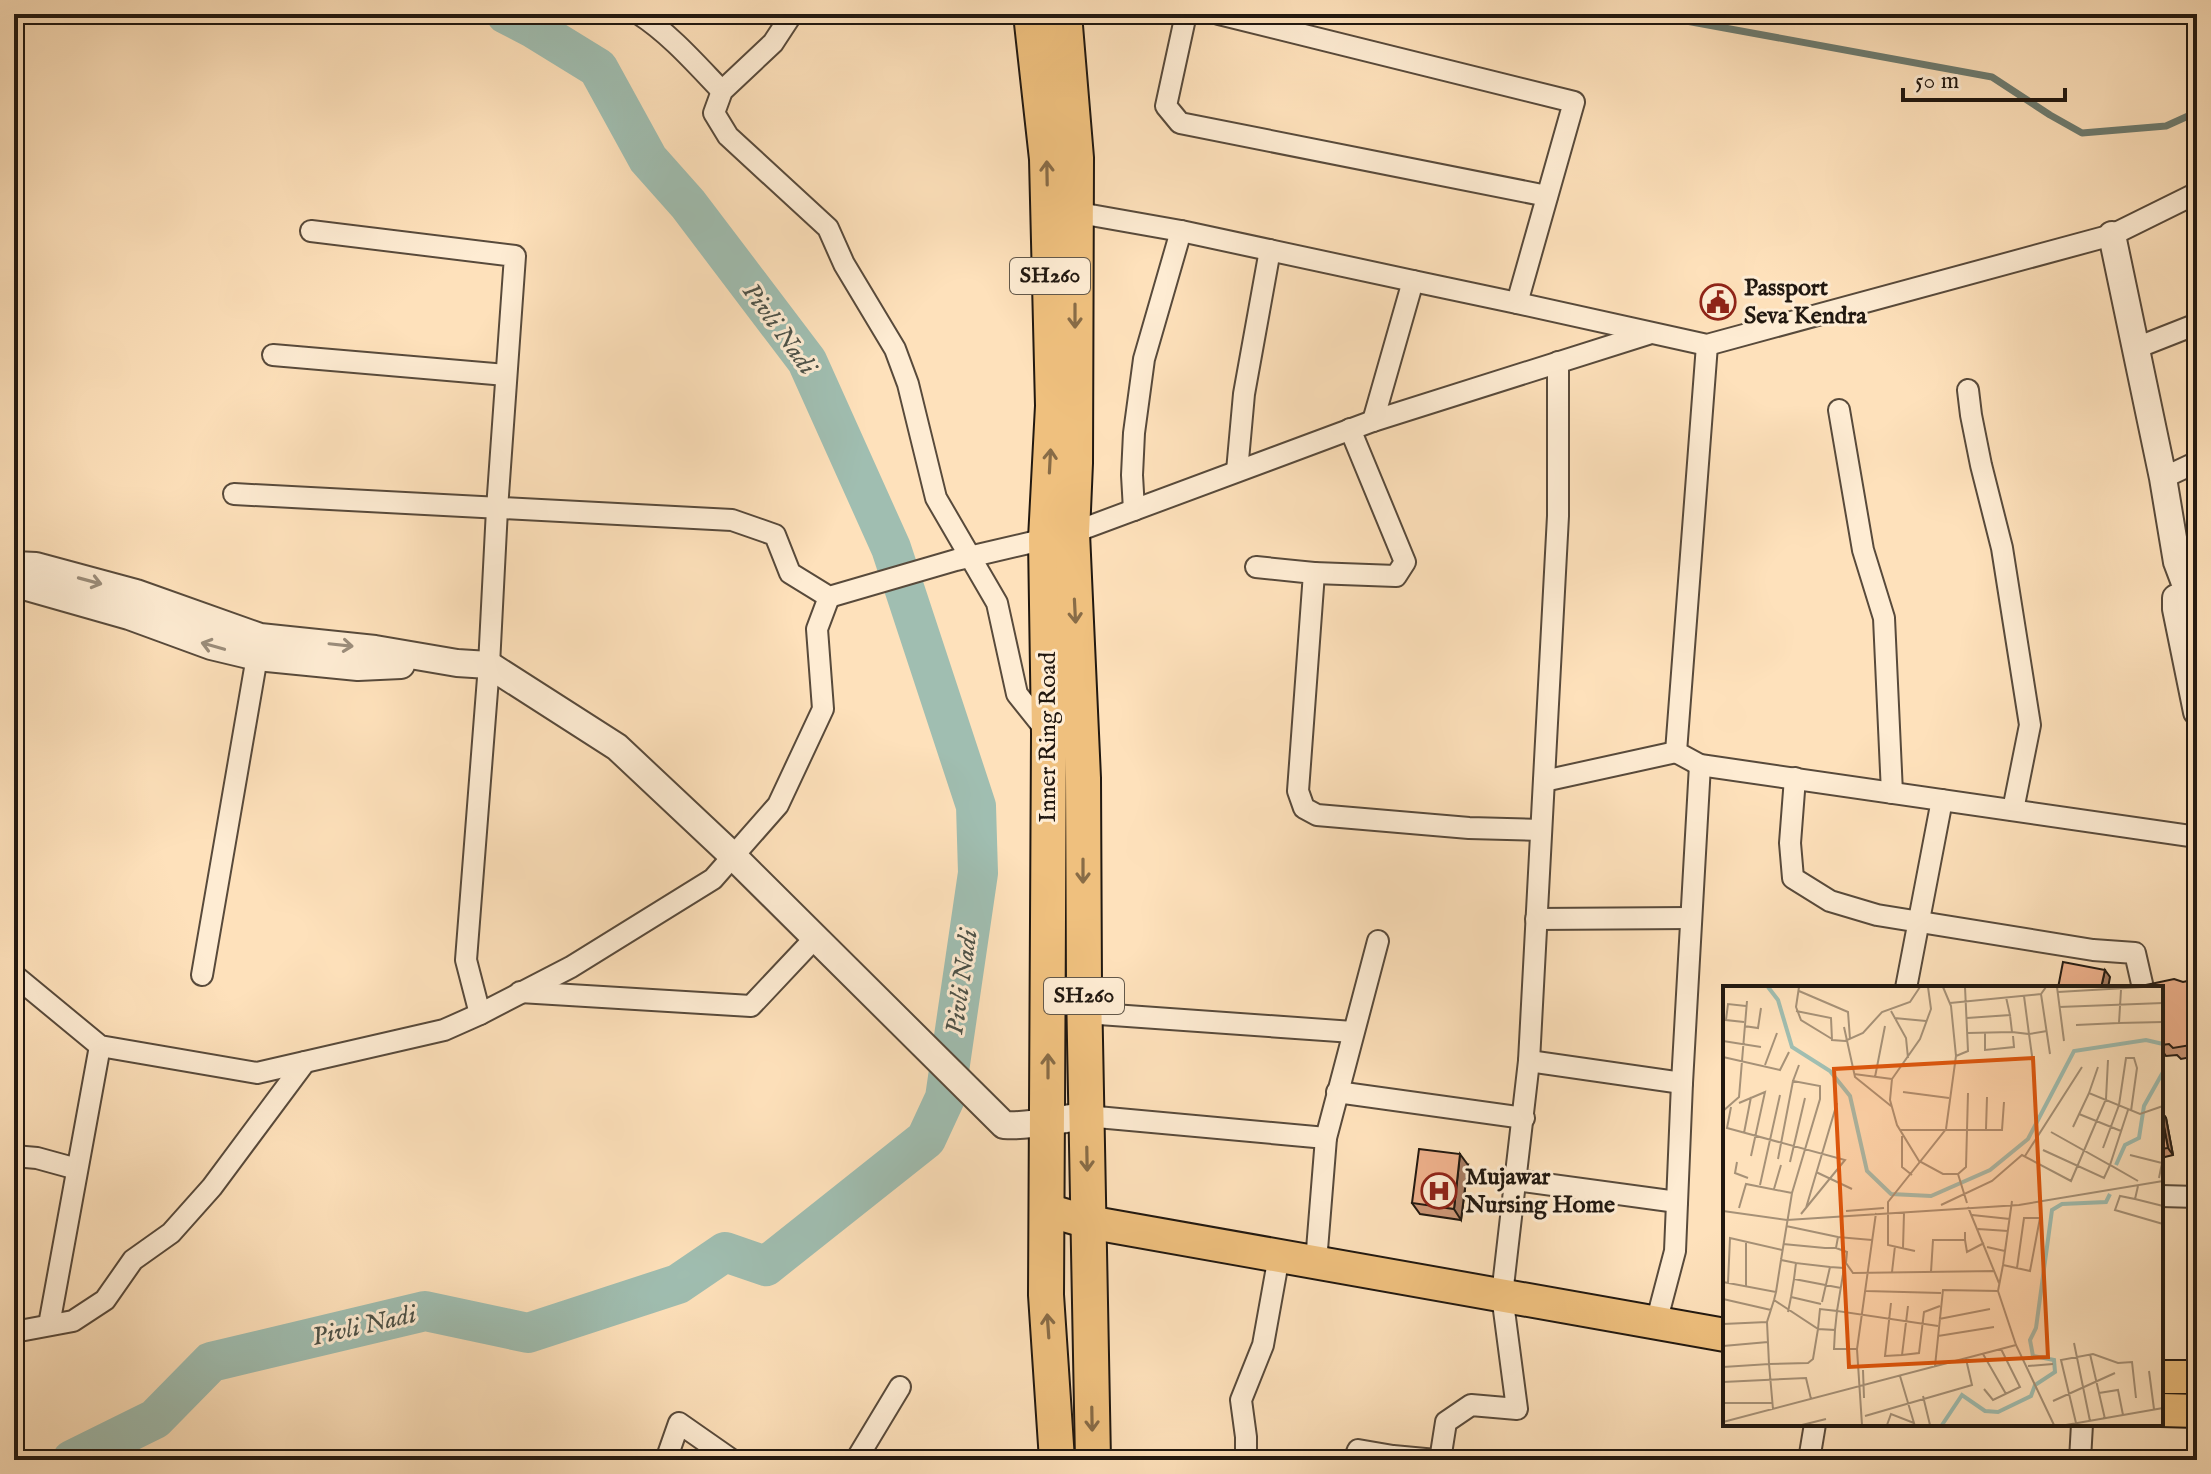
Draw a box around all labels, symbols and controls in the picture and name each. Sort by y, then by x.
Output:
scale bar [1903,52,2065,102]
text: 50 m [1915,66,1959,97]
one-way arrow [1039,160,1055,187]
road number: SH260 [1010,258,1090,294]
place label: Passport Seva Kendra [1744,273,1867,332]
water label: Pivli Nadi [735,276,824,383]
public building icon: Passport Seva Kendra [1699,283,1737,321]
one-way arrow [1067,302,1083,329]
one-way arrow [1043,448,1058,475]
one-way arrow [77,574,102,589]
one-way arrow [1068,597,1083,624]
one-way arrow [200,638,226,653]
one-way arrow [327,638,353,653]
street label: Inner Ring Road [1033,651,1064,822]
one-way arrow [1075,857,1091,884]
water label: Pivli Nadi [938,926,986,1037]
road number: SH260 [1044,978,1124,1014]
inset map [1723,986,2163,1426]
one-way arrow [1040,1053,1056,1080]
one-way arrow [1080,1145,1095,1172]
place label: Mujawar Nursing Home [1464,1162,1615,1221]
hospital icon: Mujawar Nursing Home [1420,1172,1458,1210]
water label: Pivli Nadi [309,1298,421,1354]
one-way arrow [1040,1313,1055,1340]
one-way arrow [1085,1405,1100,1432]

